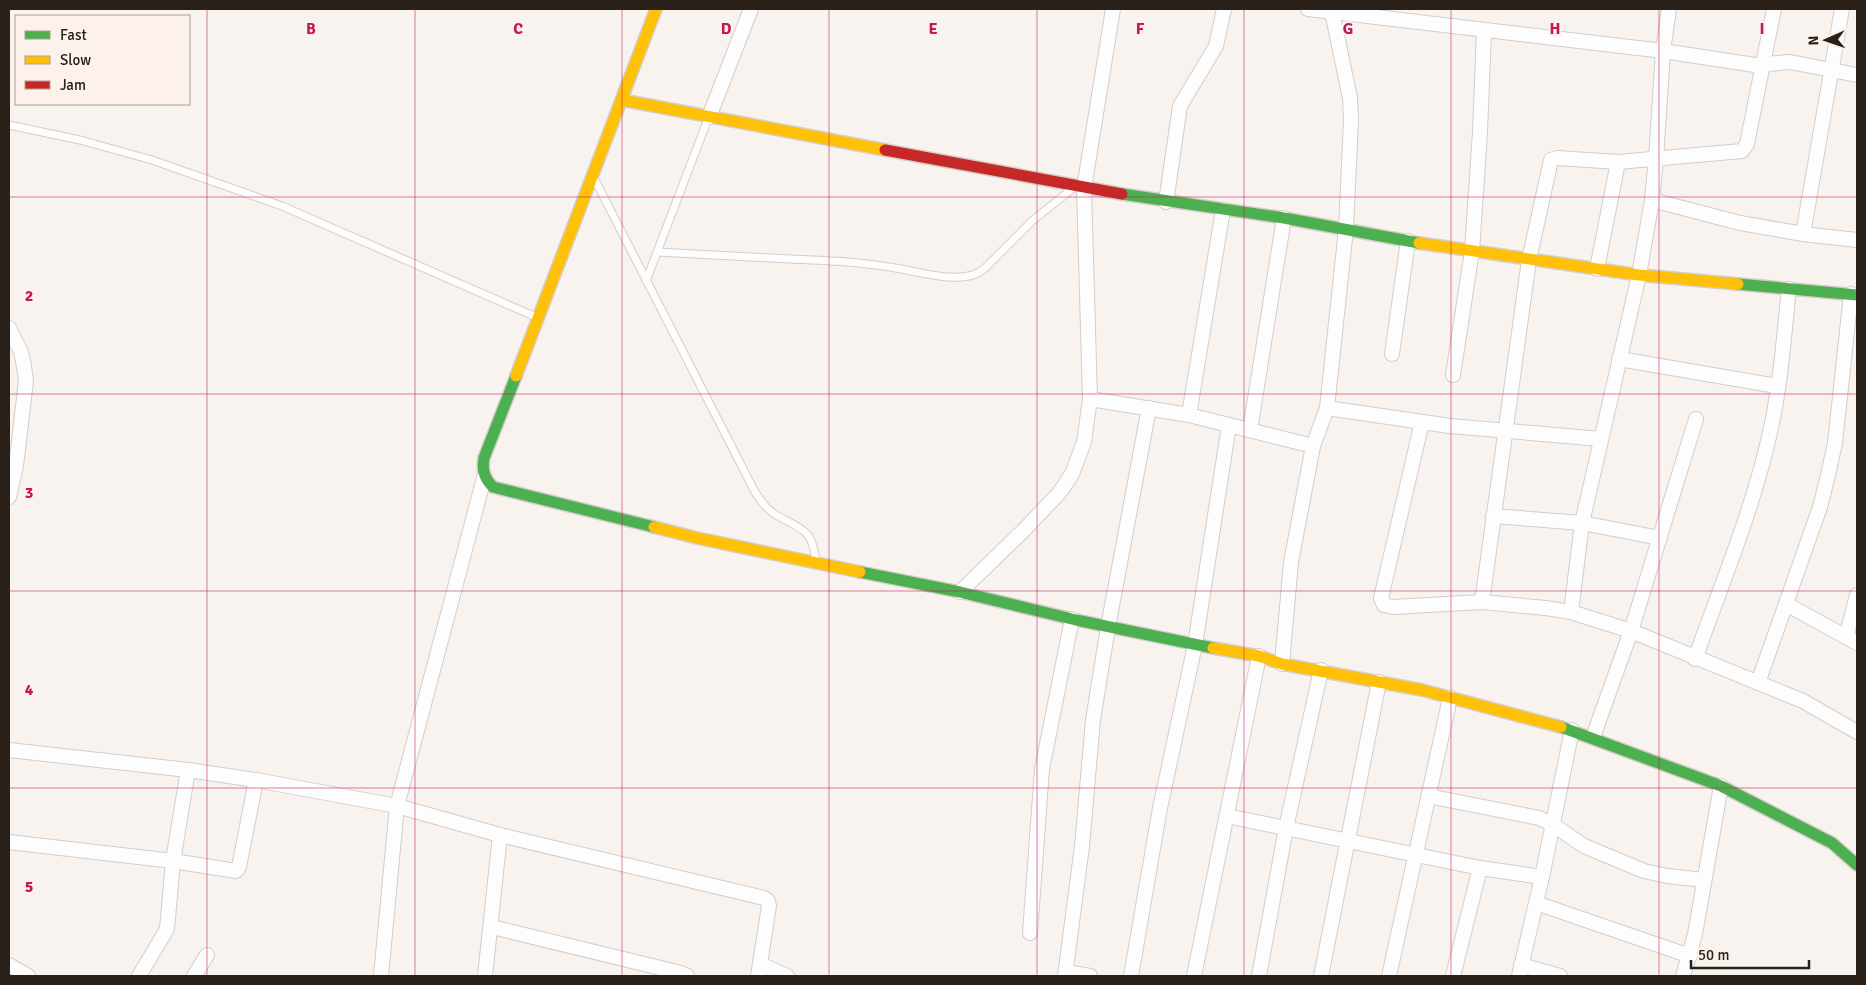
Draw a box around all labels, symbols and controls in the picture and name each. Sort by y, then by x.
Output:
legend [15,15,190,105]
north arrow [1801,15,1851,65]
text: B [306,19,316,39]
text: C [513,19,523,39]
text: D [721,19,732,39]
text: E [928,19,938,39]
text: F [1136,19,1145,39]
text: G [1343,19,1353,39]
text: H [1550,19,1560,39]
text: I [1759,19,1765,39]
text: Fast [60,26,87,44]
text: N [1805,35,1822,46]
text: Slow [60,51,91,69]
text: Jam [60,76,86,94]
text: 2 [25,286,33,306]
text: 3 [25,483,33,503]
text: 4 [25,680,34,700]
text: 5 [25,877,33,897]
scale bar [1691,938,1808,970]
text: 50 m [1698,946,1729,964]

